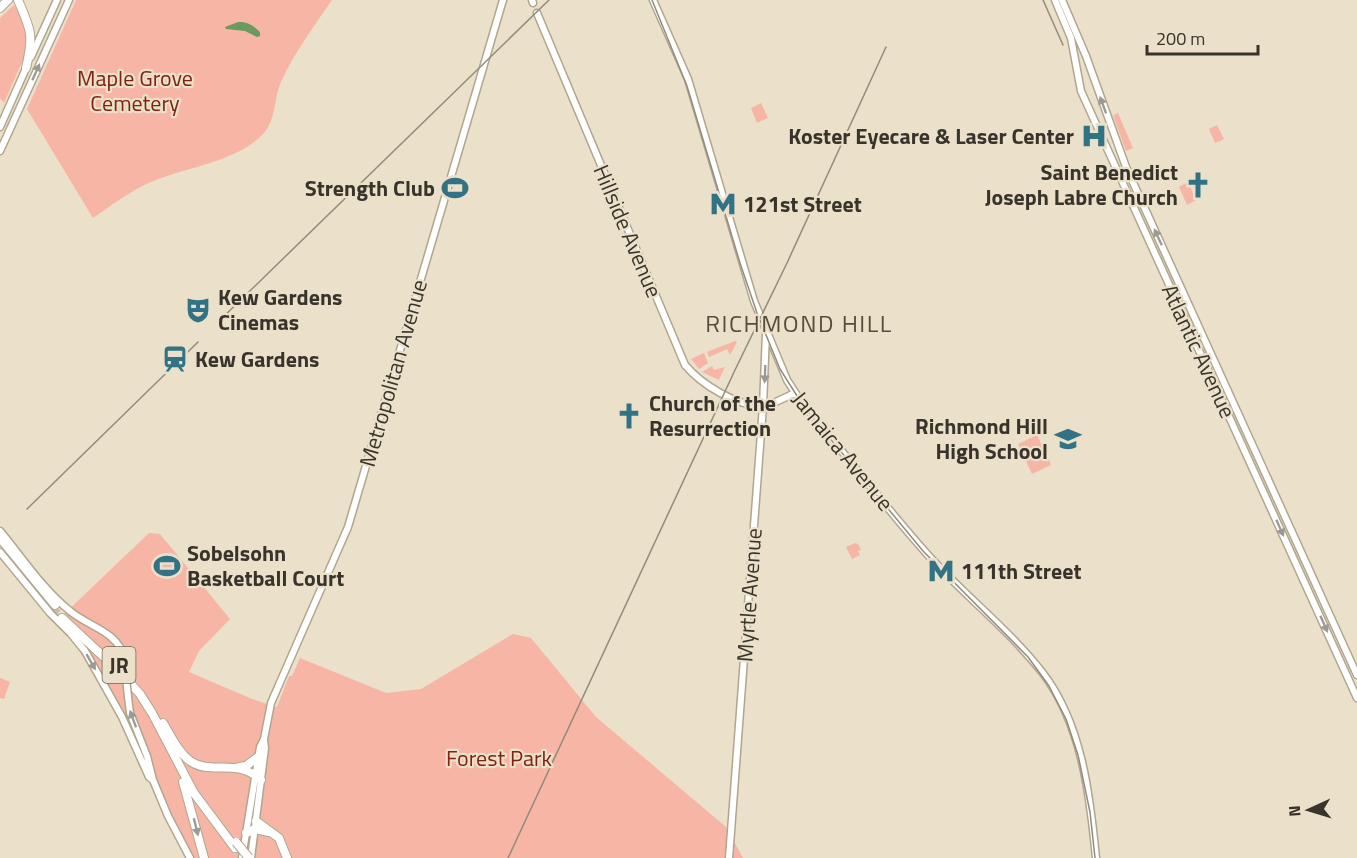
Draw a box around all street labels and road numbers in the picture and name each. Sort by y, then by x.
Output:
street label: Hillside Avenue [585,159,671,303]
street label: Metropolitan Avenue [350,275,436,471]
street label: Atlantic Avenue [1153,278,1245,424]
street label: Jamaica Avenue [784,384,902,518]
street label: Myrtle Avenue [727,527,771,663]
road number: JR [102,647,136,683]

